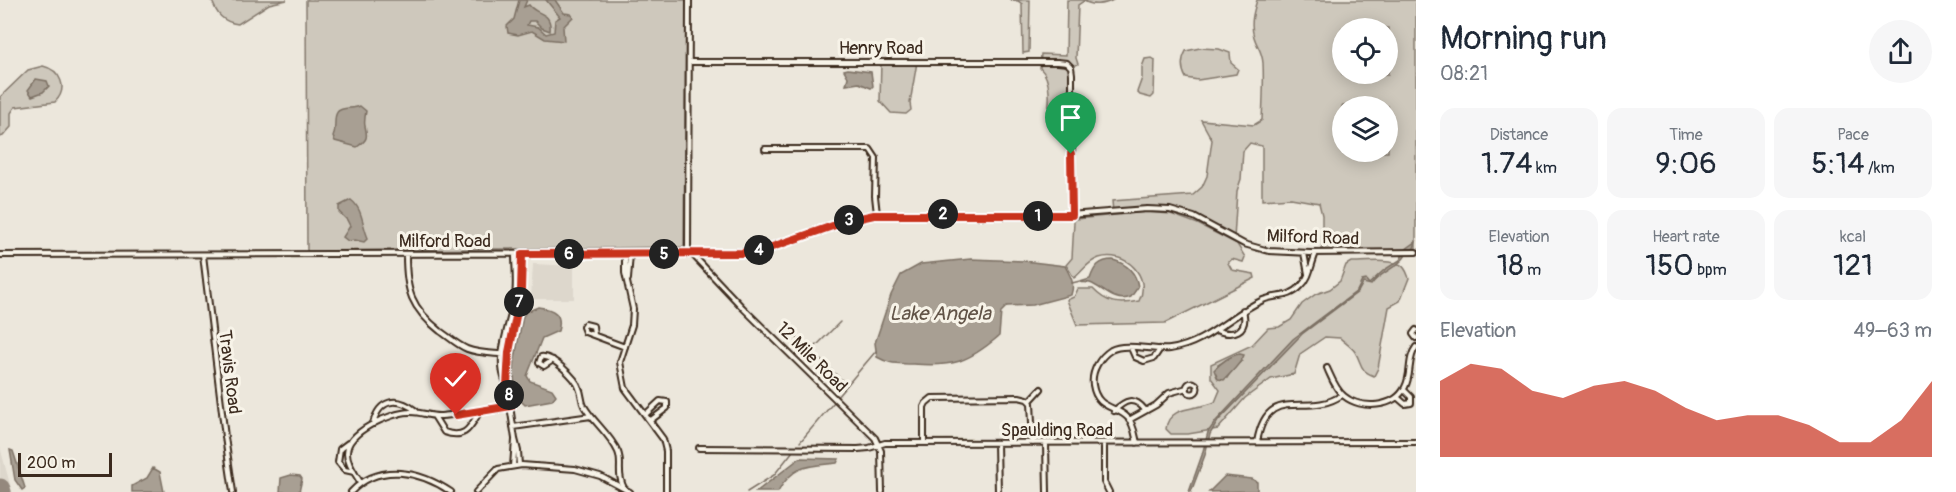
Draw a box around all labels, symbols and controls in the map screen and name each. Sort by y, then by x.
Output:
map controls [1332,18,1398,162]
button: locate [1332,18,1398,84]
text: Morning run [1440,18,1607,59]
button: share [1869,20,1932,83]
street label: Henry Road [839,37,923,60]
text: 08:21 [1440,61,1488,86]
pin [1045,92,1096,154]
button: layers [1332,96,1398,162]
icon: arrive [1054,101,1087,134]
text: Distance [1490,125,1548,145]
text: Time [1669,125,1703,145]
text: Pace [1837,125,1869,145]
text: 1.74 [1481,145,1533,182]
text: 9:06 [1655,145,1717,182]
text: 5:14 [1811,145,1865,182]
text: km [1533,158,1557,178]
text: /km [1865,158,1895,178]
pin: 2 [928,199,958,229]
pin: 1 [1023,201,1053,231]
text: 2 [939,204,947,224]
pin: 3 [834,205,864,235]
text: 1 [1035,206,1041,226]
text: 3 [845,210,853,230]
street label: Milford Road [1266,224,1360,251]
text: Elevation [1489,227,1549,247]
text: Heart rate [1652,227,1720,247]
text: kcal [1840,227,1866,247]
street label: Milford Road [399,230,491,253]
pin: 4 [744,235,774,265]
pin: 6 [554,239,584,269]
pin: 5 [649,239,679,269]
text: 4 [754,240,764,260]
text: 6 [564,244,574,264]
text: 5 [660,244,668,264]
text: 18 [1497,247,1524,284]
text: 150 [1645,247,1694,284]
text: 121 [1833,247,1873,284]
text: m [1524,260,1541,280]
text: bpm [1694,260,1727,280]
pin: 7 [504,287,534,317]
text: 7 [515,292,523,312]
water label: Lake Angela [889,301,992,326]
street label: 12 Mile Road [771,317,852,398]
text: Elevation [1440,318,1516,343]
text: 49–63 m [1853,318,1932,343]
street label: Travis Road [213,329,246,416]
pin [430,353,481,415]
icon: check [439,362,472,395]
pin: 8 [494,380,524,410]
text: 8 [505,385,513,405]
street label: Spaulding Road [1001,419,1113,442]
scale bar [18,450,112,478]
text: 200 m [27,453,75,473]

